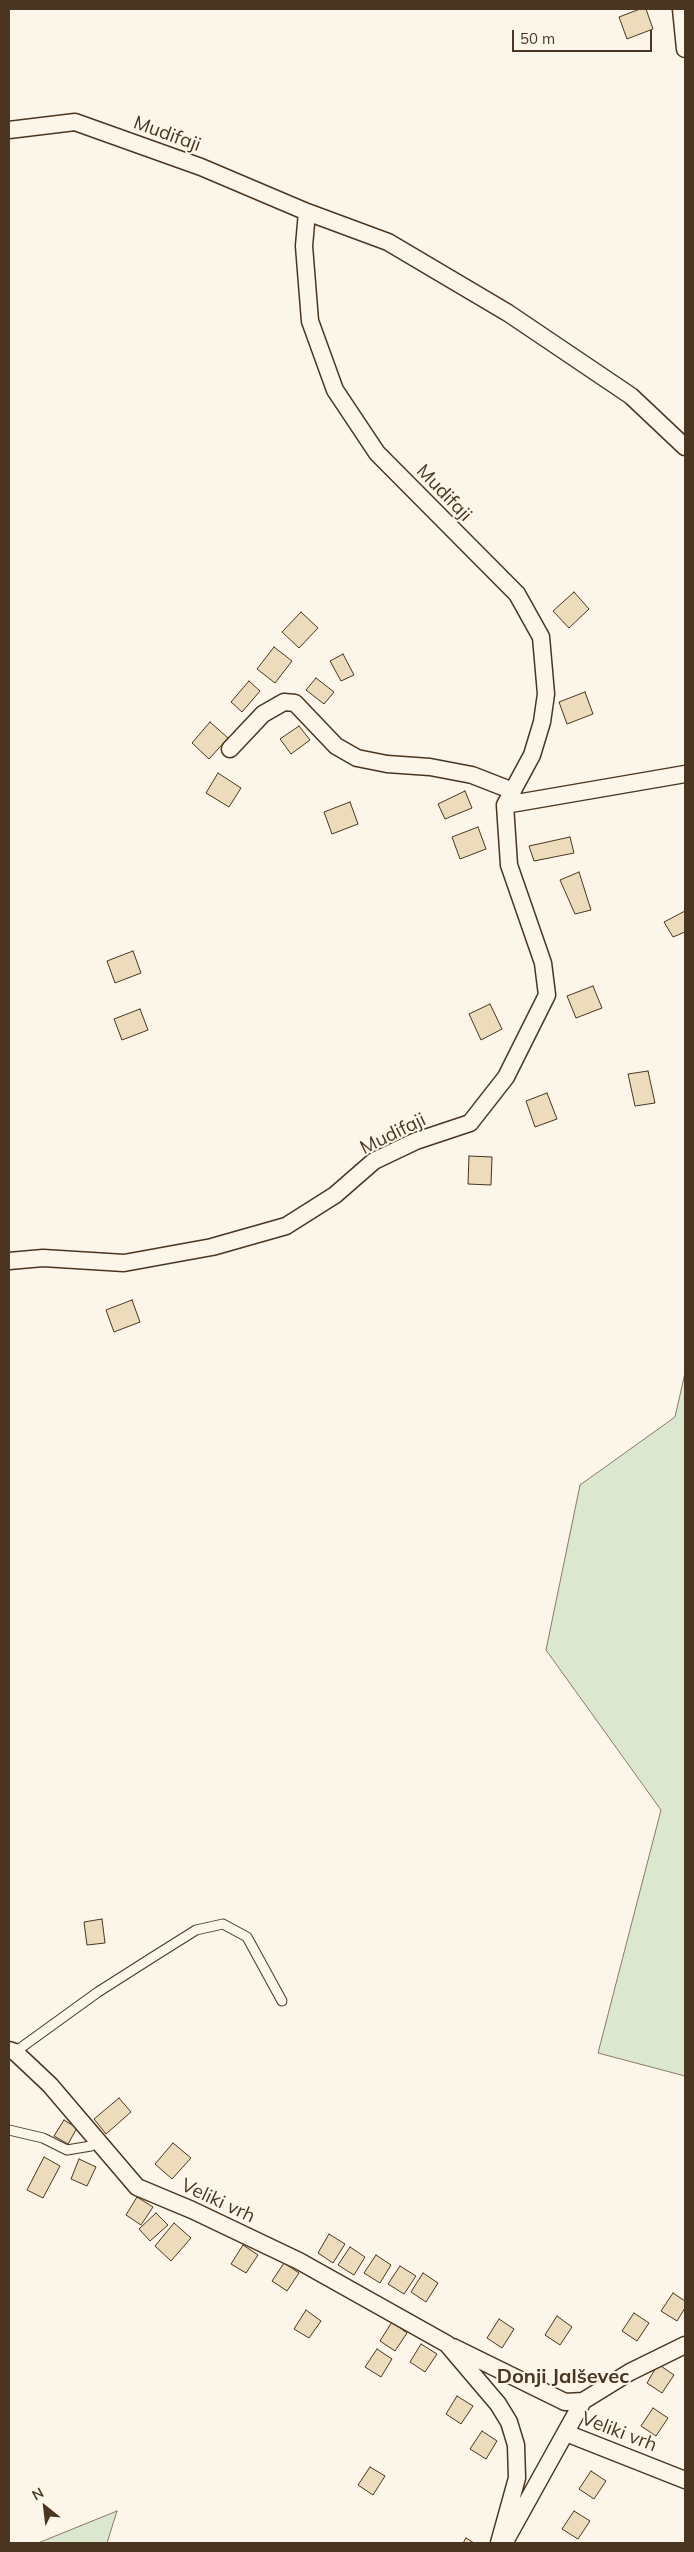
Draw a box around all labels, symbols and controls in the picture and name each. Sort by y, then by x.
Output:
scale bar [514,20,654,52]
text: 50 m [520,29,555,48]
street label: Mudifaji [130,111,204,157]
street label: Mudifaji [412,460,476,526]
street label: Mudifaji [357,1108,429,1160]
street label: Veliki vrh [177,2174,259,2228]
district label: Donji Jalševec [497,2365,629,2389]
street label: Veliki vrh [578,2407,660,2457]
north arrow [20,2482,70,2532]
text: N [29,2483,47,2504]

